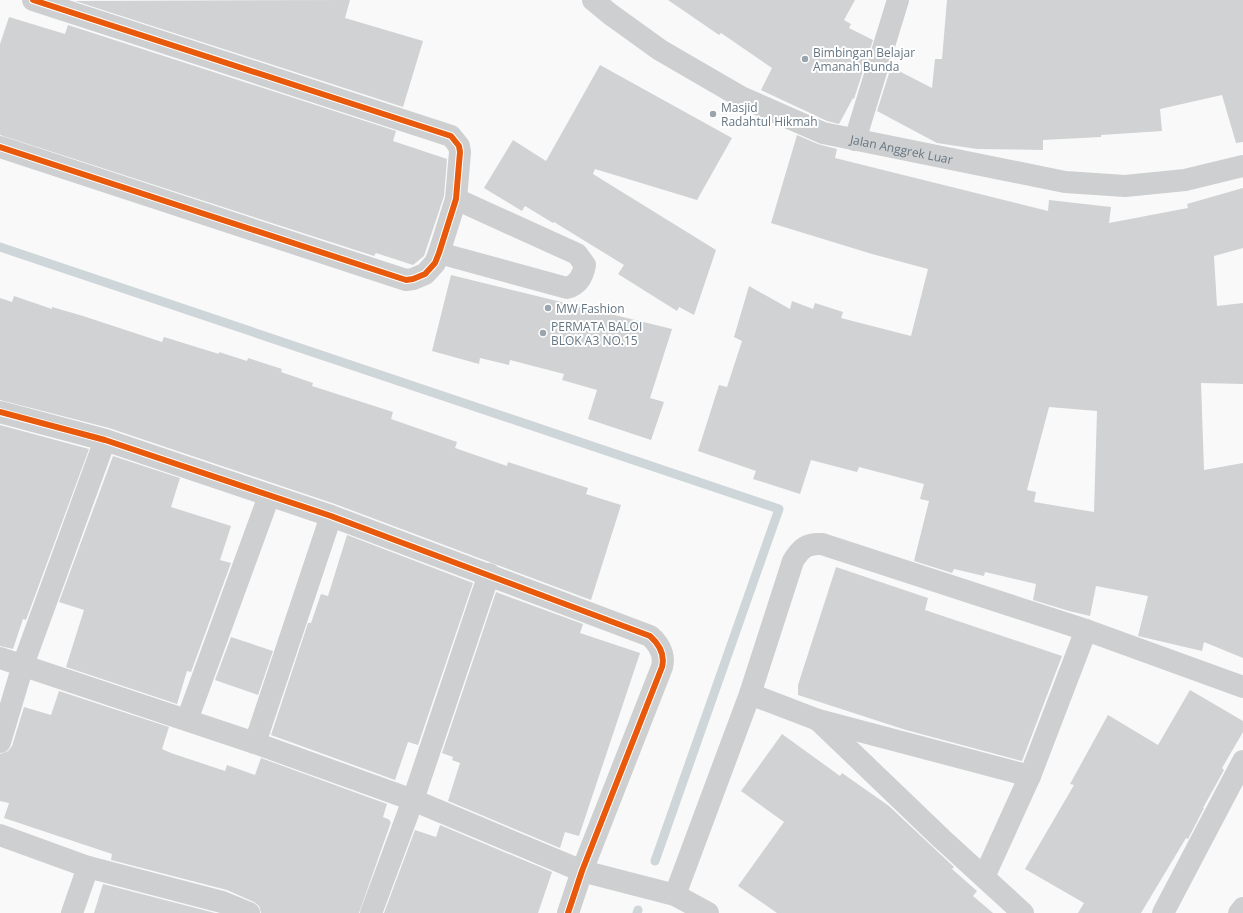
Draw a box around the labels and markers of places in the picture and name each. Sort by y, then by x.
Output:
place label: Bimbingan Belajar Amanah Bunda [813,44,915,75]
marker: Bimbingan Belajar Amanah Bunda [800,54,810,64]
place label: Masjid Radahtul Hikmah [721,99,818,130]
marker: Masjid Radahtul Hikmah [708,109,718,119]
place label: MW Fashion [556,300,625,317]
marker: MW Fashion [543,303,553,313]
place label: PERMATA BALOI BLOK A3 NO.15 [551,318,642,349]
marker: PERMATA BALOI BLOK A3 NO.15 [538,328,548,338]

